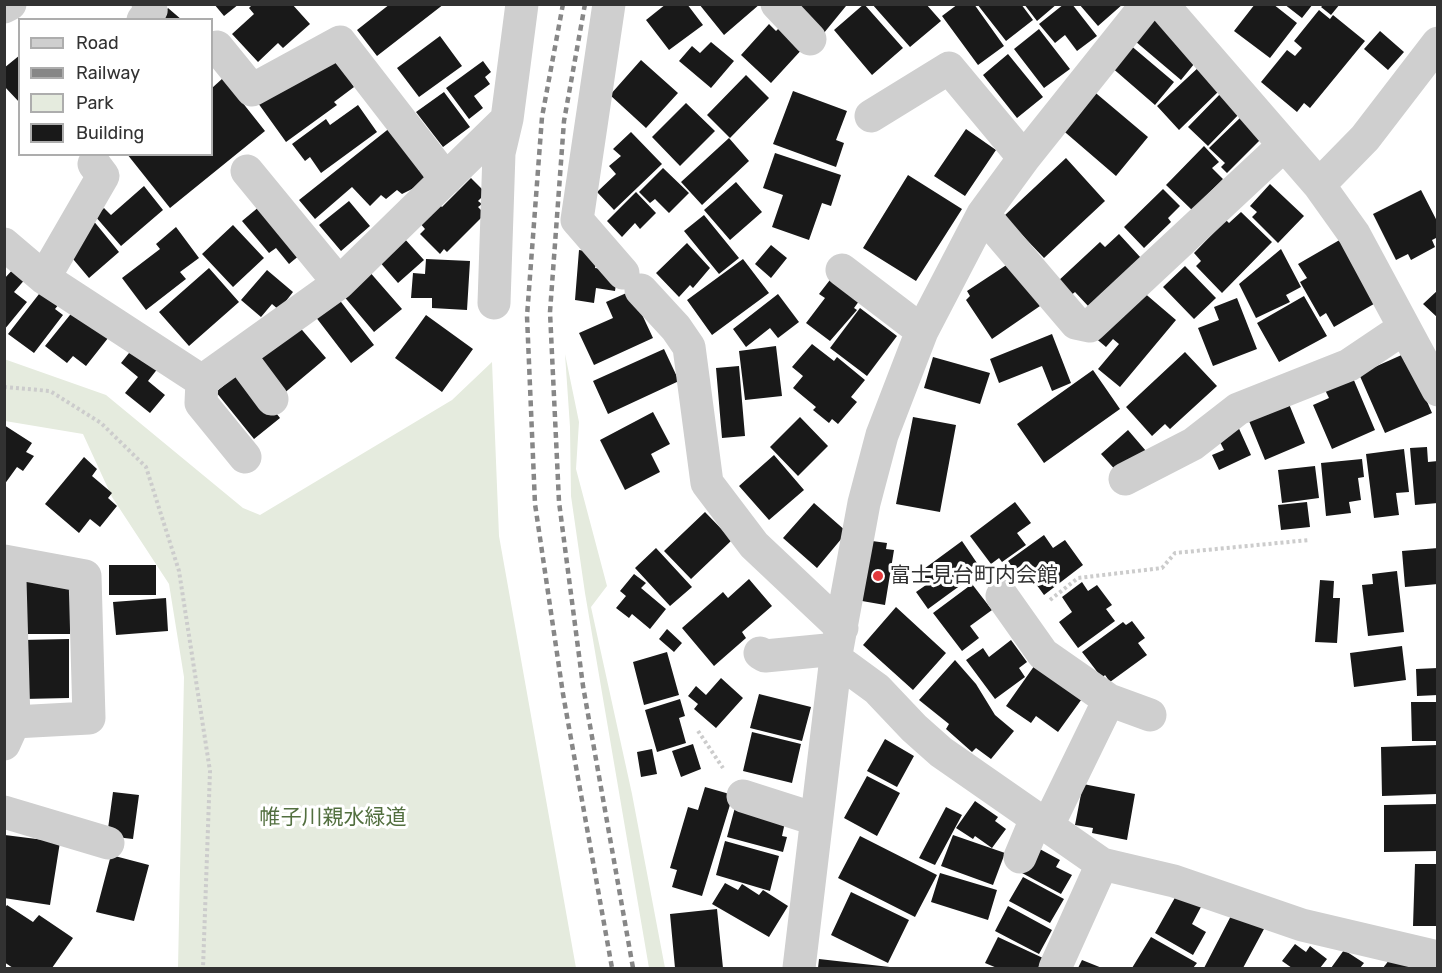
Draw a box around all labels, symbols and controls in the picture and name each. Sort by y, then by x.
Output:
legend [18,18,213,156]
text: Road [76,32,119,54]
text: Railway [76,62,140,84]
text: Park [76,92,113,114]
text: Building [76,122,144,144]
place label: 富士見台町内会館 [890,563,1058,589]
marker: 富士見台町内会館 [871,569,885,583]
park label: 帷子川親水緑道 [260,805,406,831]

